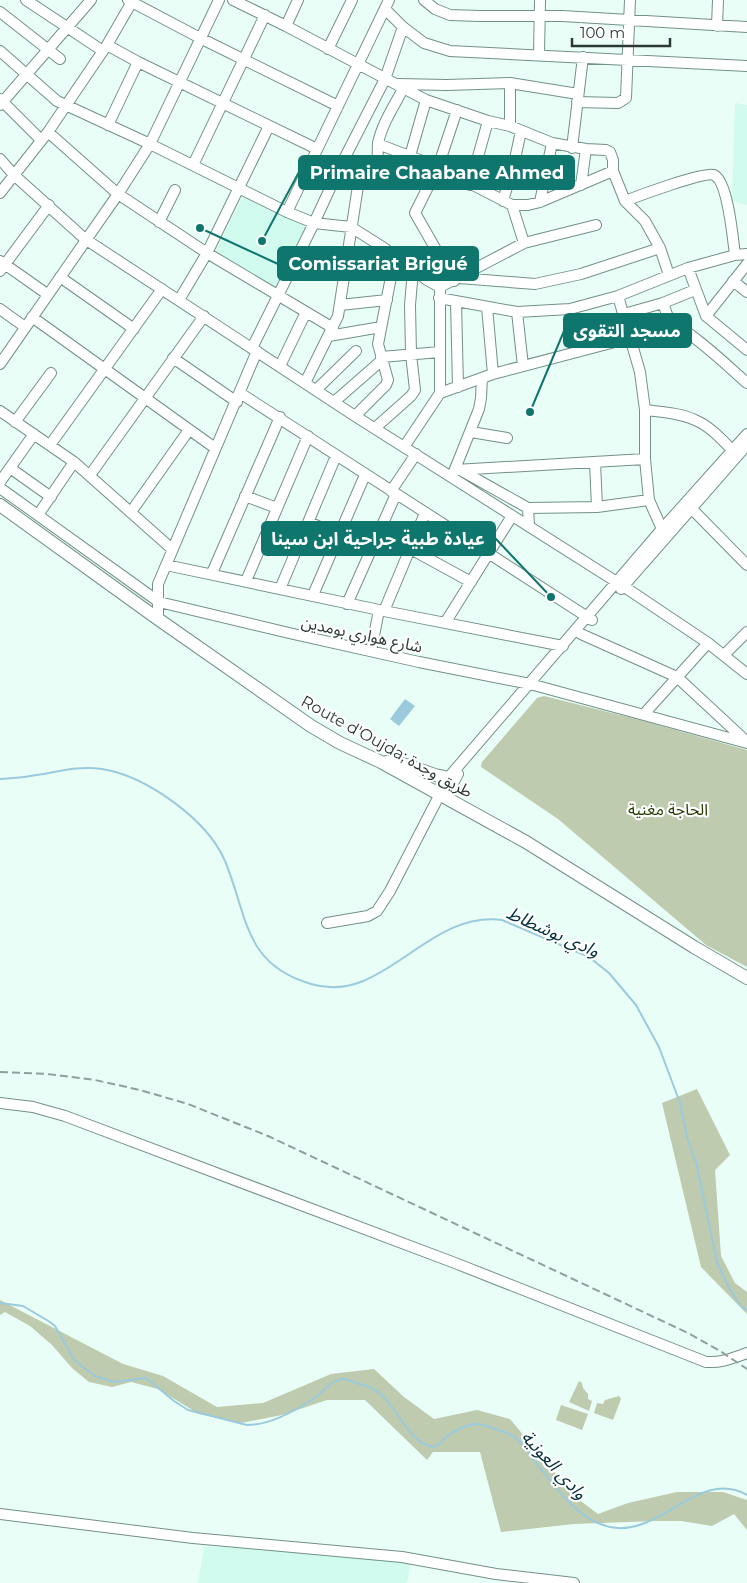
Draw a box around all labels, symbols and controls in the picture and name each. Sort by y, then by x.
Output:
scale bar [572,15,670,47]
text: 100 m [580,23,625,42]
callout: Primaire Chaabane Ahmed [299,156,574,189]
text: Primaire Chaabane Ahmed [310,162,564,184]
callout: Comissariat Brigué [278,247,478,280]
text: Comissariat Brigué [288,253,468,275]
callout: مسجد التقوى [564,314,691,347]
text: مسجد التقوى [573,320,681,342]
callout: عيادة طبية جراحية ابن سينا [262,522,495,555]
text: عيادة طبية جراحية ابن سينا [271,528,485,550]
street label: شارع هواري بومدين [299,612,424,660]
street label: Route d'Oujda; طريق وجدة [297,691,476,802]
park label: الحاجة مغنية [628,800,708,819]
water label: وادي بوشطاط [502,902,603,965]
water label: وادي العونية [514,1426,592,1506]

